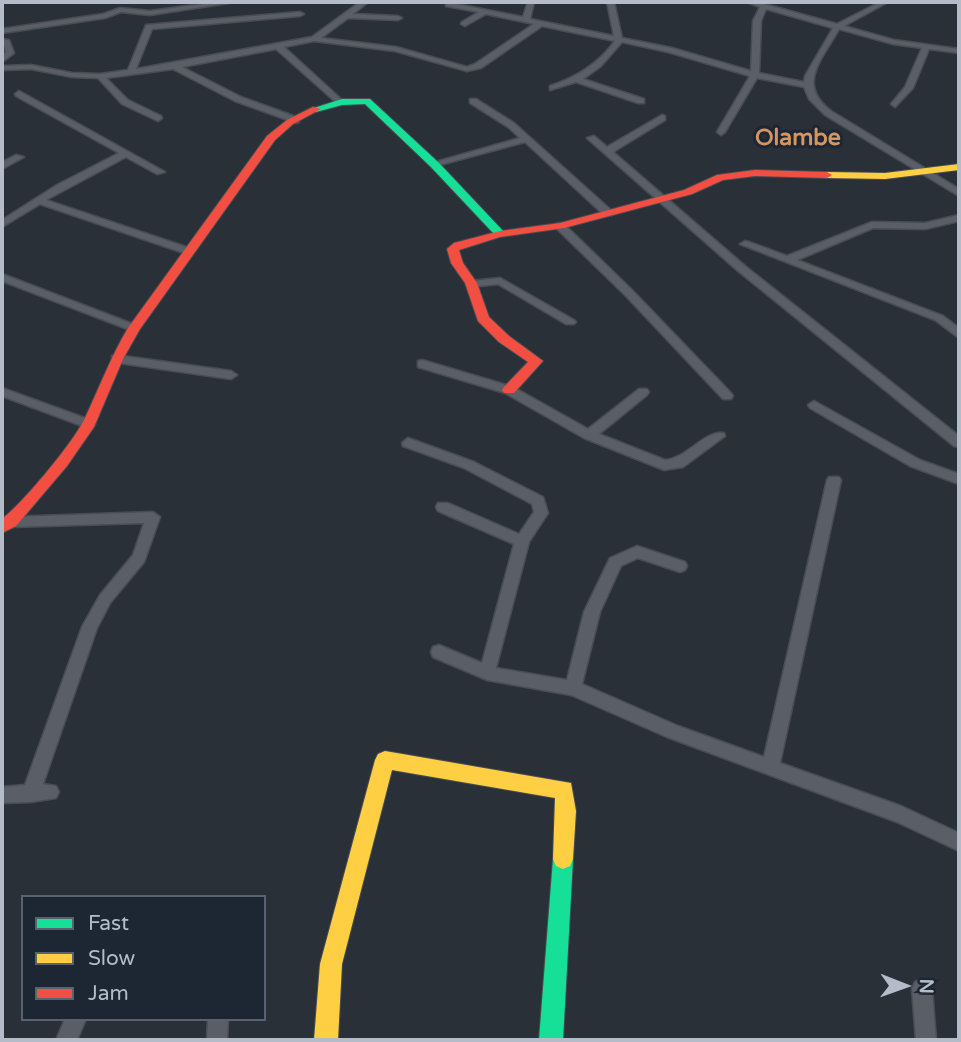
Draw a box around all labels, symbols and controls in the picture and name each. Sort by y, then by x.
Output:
district label: Olambe [755,125,841,153]
legend [21,895,266,1021]
text: Fast [88,911,129,936]
text: Slow [88,946,135,971]
north arrow [870,951,940,1021]
text: N [915,979,937,994]
text: Jam [88,981,129,1006]

